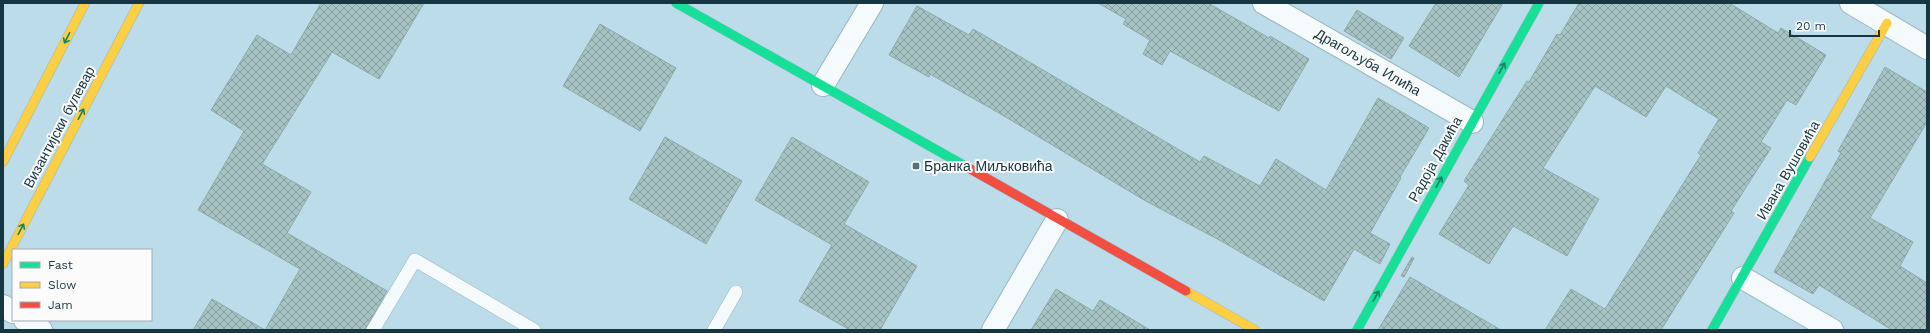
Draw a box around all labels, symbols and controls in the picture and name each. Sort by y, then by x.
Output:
scale bar [1790,12,1879,38]
text: 20 m [1796,19,1826,33]
street label: Драгољуба Илића [1312,25,1424,99]
one-way arrow [63,31,70,43]
street label: Византијски булевар [20,63,98,191]
one-way arrow [1498,63,1506,75]
one-way arrow [78,108,85,120]
street label: Радоја Дакића [1405,113,1465,204]
street label: Ивана Вушовића [1753,118,1823,222]
place label: Бранка Миљковића [924,158,1053,174]
marker: Бранка Миљковића [911,161,921,171]
one-way arrow [1435,176,1443,188]
one-way arrow [18,224,25,236]
legend [12,249,152,321]
text: Fast [48,258,73,272]
text: Slow [48,278,76,292]
one-way arrow [1372,290,1380,302]
text: Jam [48,298,73,312]

